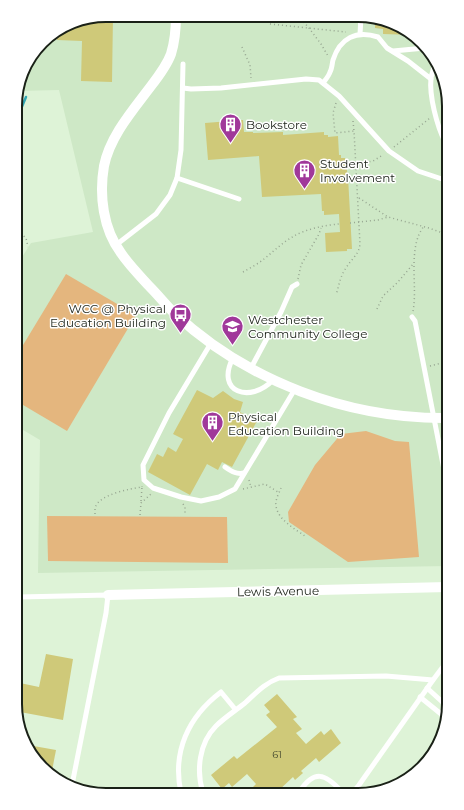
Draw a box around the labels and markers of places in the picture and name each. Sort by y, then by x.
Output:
building icon: Bookstore [217,111,243,144]
place label: Bookstore [246,117,307,132]
place label: Student Involvement [320,156,395,185]
building icon: Student Involvement [292,157,318,190]
place label: WCC @ Physical Education Building [50,301,166,330]
bus stop icon: WCC @ Physical Education Building [168,302,194,335]
place label: Westchester Community College [248,312,368,341]
school or university icon: Westchester Community College [219,313,245,346]
place label: Physical Education Building [228,409,344,438]
building icon: Physical Education Building [200,410,226,443]

